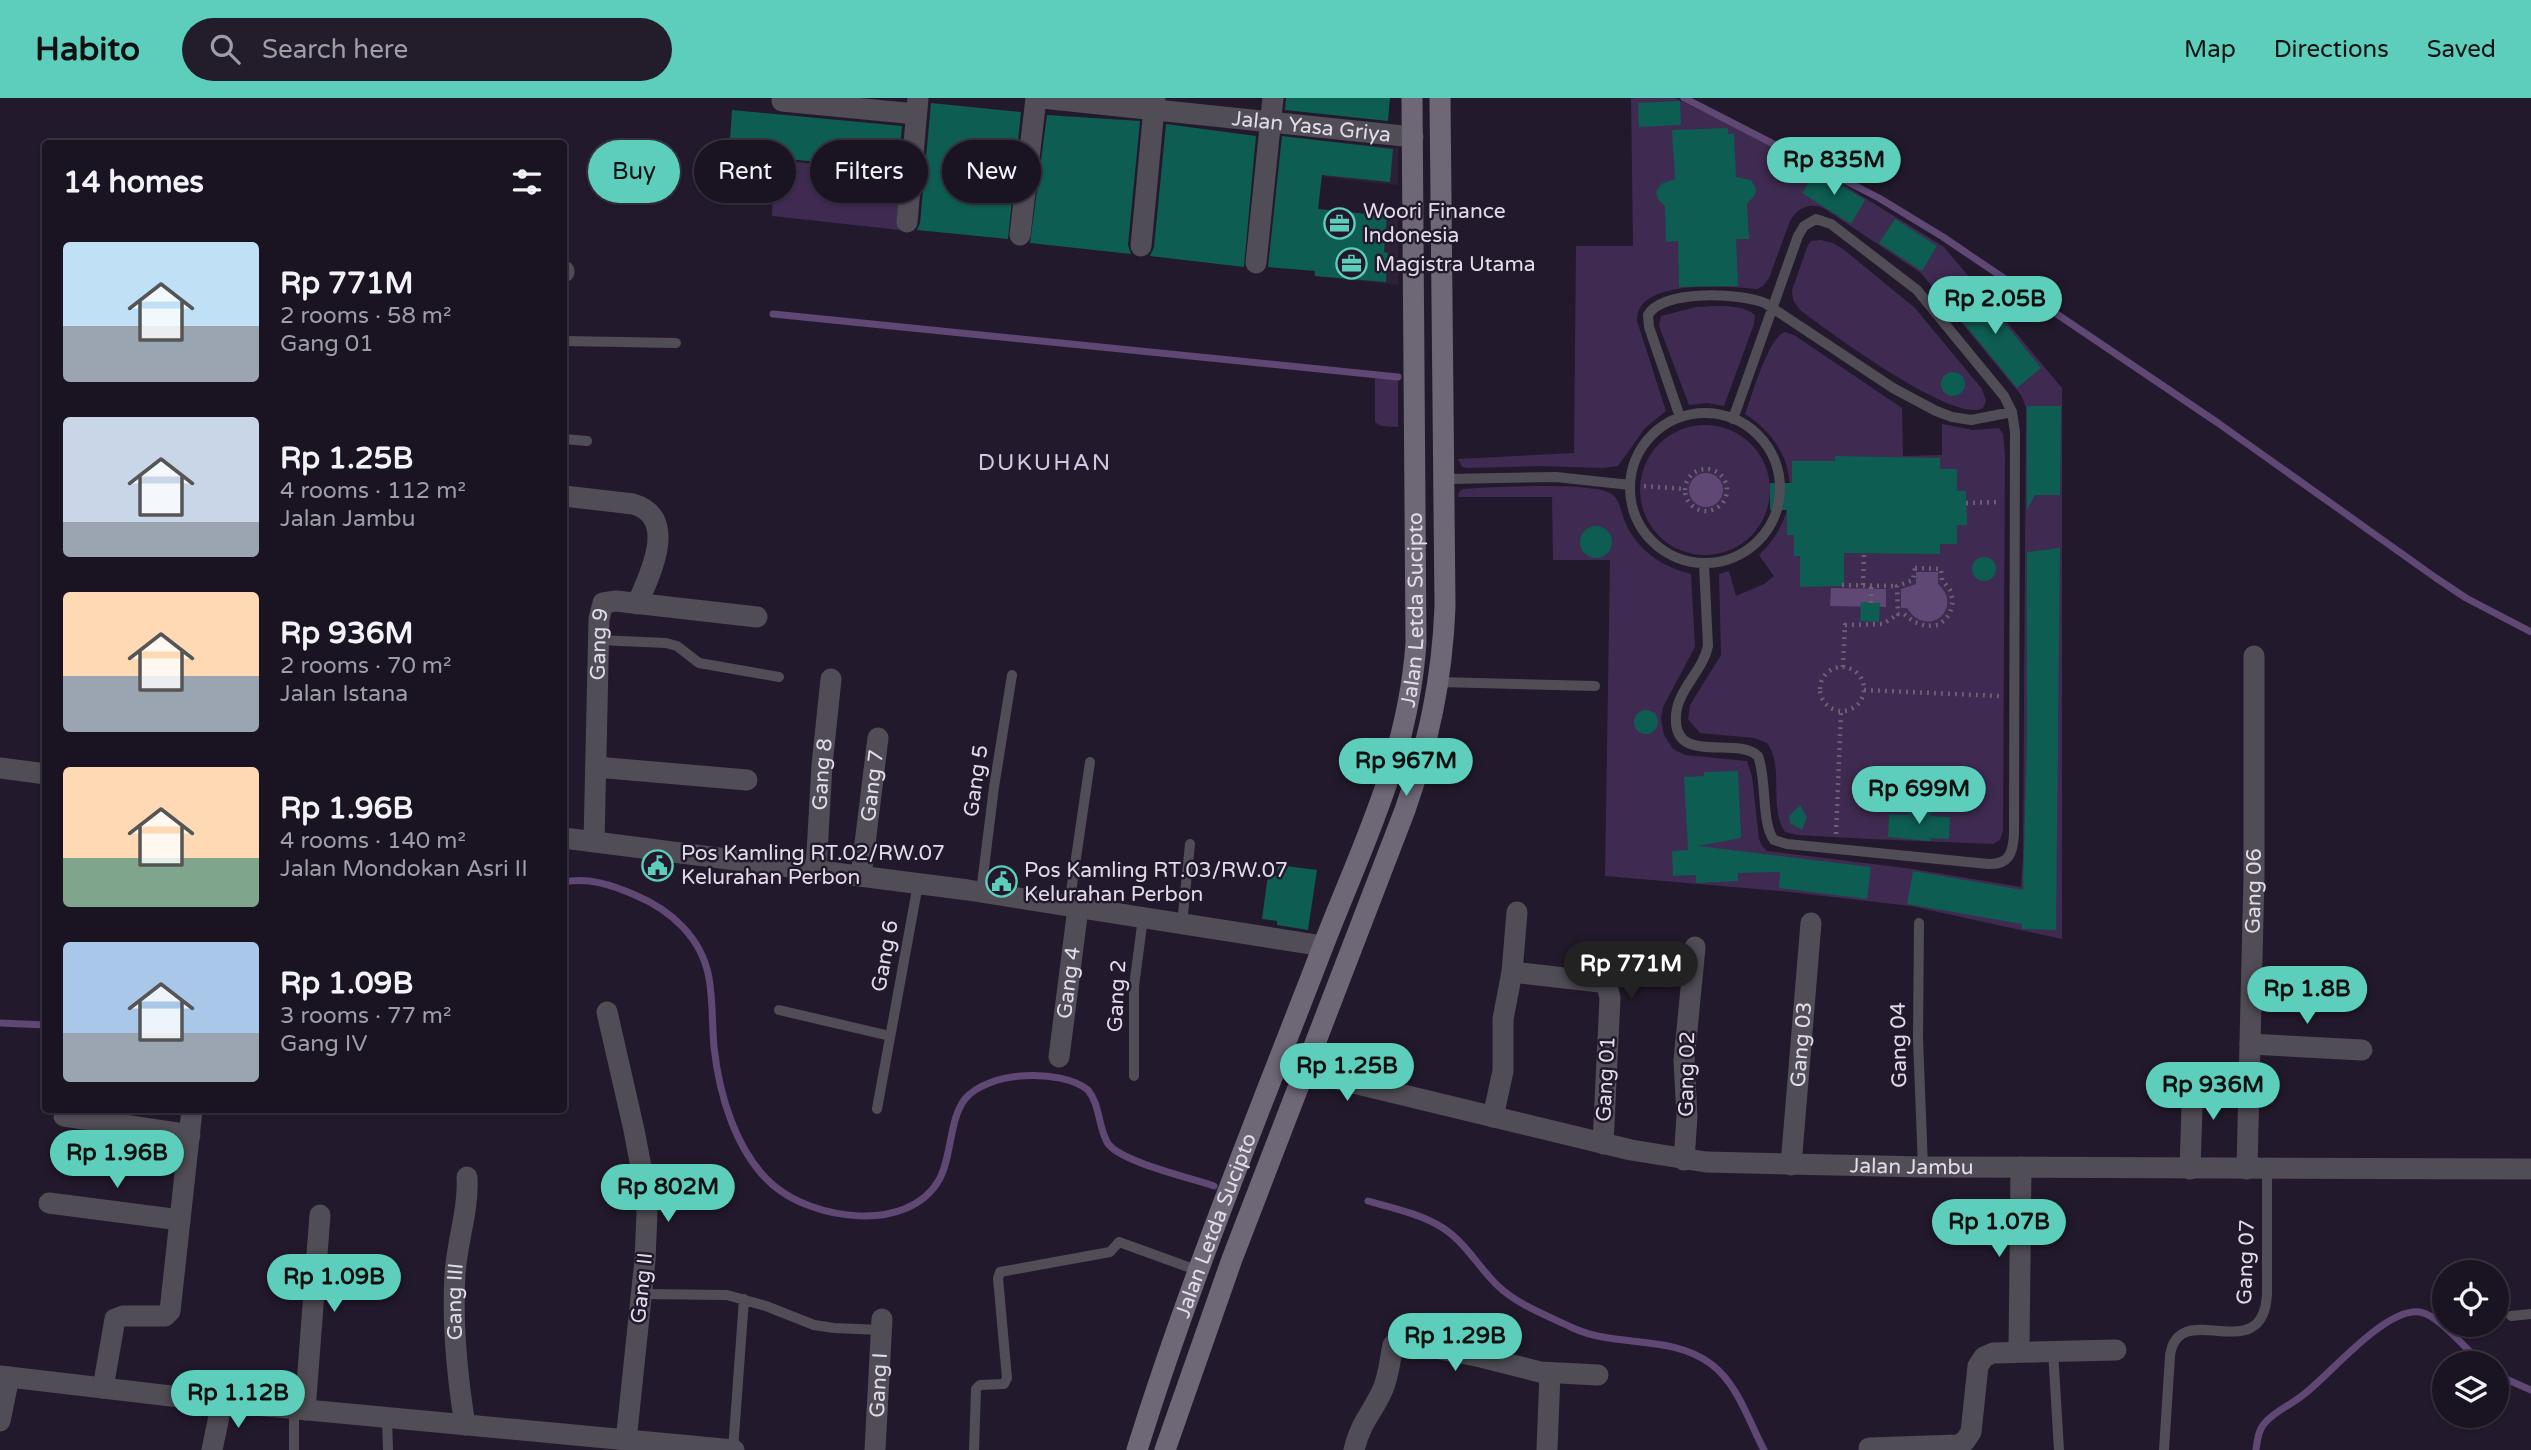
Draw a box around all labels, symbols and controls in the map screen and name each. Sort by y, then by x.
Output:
search box [182,18,672,81]
text: Habito [35,30,140,69]
icon: search [206,30,244,68]
text: Search here [262,34,408,65]
text: Map [2184,35,2236,64]
text: Directions [2274,35,2389,64]
text: Saved [2427,35,2496,64]
street label: Jalan Yasa Griya [1231,106,1392,147]
pin: Rp 835M [1769,138,1899,197]
chip: Buy [588,140,680,203]
chip: Rent [694,140,796,203]
chip: Filters [810,140,928,203]
chip: New [942,140,1041,203]
text: Rp 835M [1783,146,1885,174]
icon: filters [508,163,546,201]
text: 14 homes [63,164,204,201]
place label: Woori Finance Indonesia [1363,199,1506,248]
office icon: Woori Finance Indonesia [1323,206,1357,240]
office icon: Magistra Utama [1335,247,1369,281]
place label: Magistra Utama [1375,252,1536,277]
text: Rp 771M [280,265,414,302]
icon: home [119,270,203,354]
pin: Rp 2.05B [1923,276,2067,336]
text: Rp 2.05B [1944,285,2046,313]
text: 2 rooms · 58 m² [280,302,451,330]
text: Gang 01 [280,330,374,358]
text: Rp 1.25B [280,440,413,477]
icon: home [119,445,203,529]
district label: DUKUHAN [978,449,1112,477]
text: 4 rooms · 112 m² [280,477,466,505]
text: Jalan Jambu [280,505,416,533]
street label: Jalan Letda Sucipto [1395,512,1429,709]
street label: Gang 9 [585,605,614,681]
text: Rp 936M [280,615,414,652]
icon: home [119,620,203,704]
text: 2 rooms · 70 m² [280,652,451,680]
text: Jalan Istana [280,680,408,708]
street label: Gang 8 [807,737,837,811]
pin: Rp 967M [1341,738,1471,798]
street label: Gang 5 [959,743,993,819]
text: Rp 967M [1355,747,1457,775]
street label: Gang 7 [855,748,889,823]
pin: Rp 699M [1854,766,1984,826]
text: Rp 699M [1868,775,1970,803]
text: Rp 1.96B [280,790,413,827]
icon: home [119,795,203,879]
text: 4 rooms · 140 m² [280,827,466,855]
place label: Pos Kamling RT.02/RW.07 Kelurahan Perbon [681,841,945,890]
public building icon: Pos Kamling RT.02/RW.07 Kelurahan Perbon [641,848,675,882]
street label: Gang 06 [2240,848,2267,934]
text: Jalan Mondokan Asri II [280,855,528,883]
place label: Pos Kamling RT.03/RW.07 Kelurahan Perbon [1024,858,1288,907]
public building icon: Pos Kamling RT.03/RW.07 Kelurahan Perbon [984,865,1018,899]
street label: Gang 6 [866,918,904,994]
pin: Rp 771M [1566,942,1696,1001]
street label: Gang 4 [1052,945,1085,1020]
text: Rp 771M [1580,950,1682,978]
street label: Gang 2 [1103,959,1131,1033]
text: Rp 1.09B [280,965,413,1002]
pin: Rp 1.8B [2242,967,2372,1026]
icon: home [119,970,203,1054]
text: Rp 1.8B [2263,975,2351,1003]
street label: Gang 03 [1785,1001,1817,1088]
text: 3 rooms · 77 m² [280,1002,451,1030]
street label: Gang 04 [1886,1002,1912,1088]
text: Gang IV [280,1030,367,1058]
street label: Gang 02 [1674,1031,1700,1117]
street label: Gang 01 [1591,1036,1621,1122]
pin: Rp 1.25B [1275,1044,1419,1103]
text: Rp 1.25B [1296,1052,1398,1080]
pin: Rp 936M [2148,1062,2278,1122]
text: Rp 936M [2162,1071,2264,1099]
pin: Rp 1.96B [45,1130,189,1190]
street label: Jalan Letda Sucipto [1170,1130,1262,1321]
text: Rp 1.96B [66,1139,168,1167]
street label: Jalan Jambu [1849,1153,1974,1180]
pin: Rp 802M [603,1164,733,1224]
text: Rp 802M [617,1173,719,1201]
pin: Rp 1.07B [1927,1200,2071,1259]
text: Rp 1.07B [1948,1208,2050,1236]
street label: Gang 07 [2232,1219,2260,1305]
street label: Gang II [626,1251,658,1325]
pin: Rp 1.09B [262,1254,406,1314]
map controls [2432,1260,2509,1428]
button: locate [2432,1260,2509,1337]
street label: Gang III [442,1262,468,1341]
text: Rp 1.09B [283,1263,385,1291]
pin: Rp 1.29B [1383,1314,1527,1373]
text: Rp 1.29B [1404,1322,1506,1350]
button: layers [2432,1351,2509,1428]
street label: Gang I [864,1352,893,1418]
pin: Rp 1.12B [166,1370,310,1430]
text: Rp 1.12B [187,1379,289,1407]

